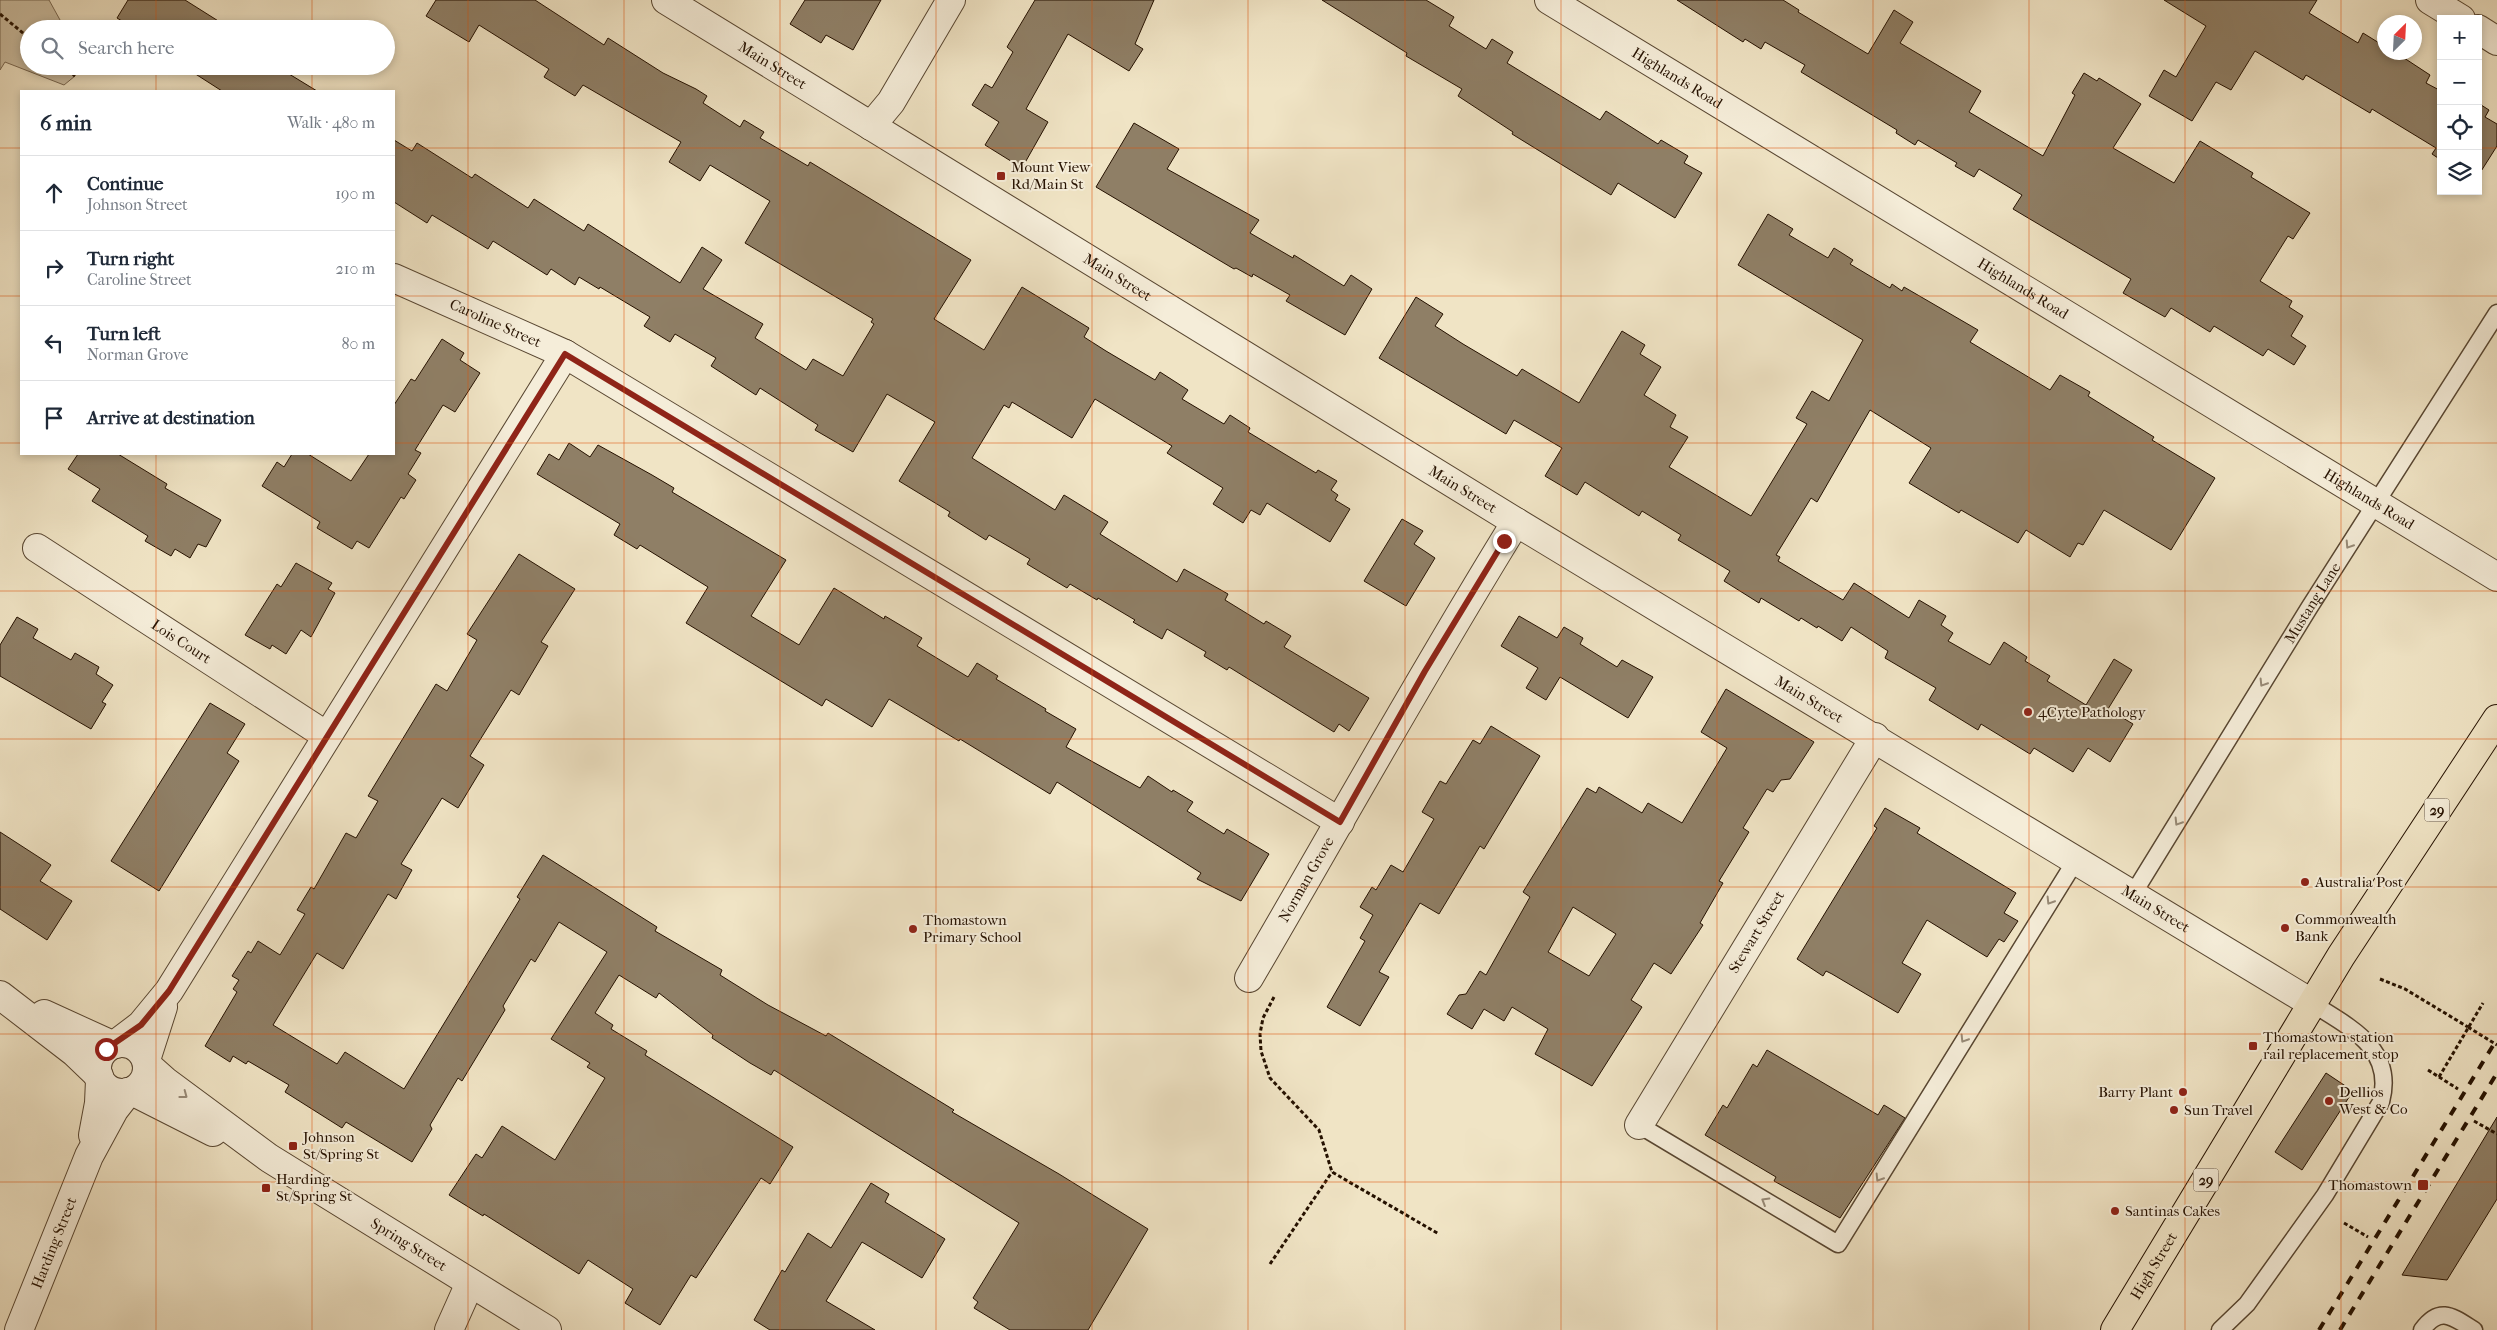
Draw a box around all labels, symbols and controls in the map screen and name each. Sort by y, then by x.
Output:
north arrow [2377,15,2422,60]
map controls [2437,15,2482,195]
button: + [2437,15,2482,60]
search box [20,20,395,75]
icon: search [38,34,66,62]
text: Search here [78,37,174,59]
street label: Main Street [735,38,810,93]
street label: Highlands Road [1629,44,1726,113]
button: − [2437,60,2482,105]
button: locate [2437,105,2482,150]
text: 6 min [40,111,92,135]
text: Walk · 480 m [287,113,375,132]
button: layers [2437,150,2482,195]
place label: Mount View Rd/Main St [1011,158,1091,193]
marker: Mount View Rd/Main St [995,170,1007,182]
text: Continue [87,173,163,195]
icon: ahead [40,179,68,207]
text: 190 m [335,184,375,203]
text: Johnson Street [87,195,188,214]
text: Turn right [87,248,174,270]
street label: Main Street [1080,250,1156,305]
icon: right [40,254,68,282]
street label: Highlands Road [1975,254,2072,323]
text: 210 m [336,259,375,278]
text: Caroline Street [87,270,192,289]
street label: Caroline Street [447,295,545,352]
text: Turn left [87,323,161,345]
icon: left [40,329,68,357]
text: 80 m [341,334,375,353]
text: Norman Grove [87,345,189,364]
icon: arrive [40,404,68,432]
text: Arrive at destination [87,407,255,429]
street label: Main Street [1425,462,1501,517]
street label: Highlands Road [2320,465,2418,534]
route end [1493,530,1516,553]
one-way arrow [2346,540,2356,549]
street label: Mustang Lane [2280,559,2345,647]
street label: Lois Court [148,616,215,668]
street label: Main Street [1772,672,1847,727]
one-way arrow [2259,678,2269,687]
place label: 4Cyte Pathology [2038,703,2147,721]
marker: 4Cyte Pathology [2022,706,2034,718]
road number: 29 [2424,798,2450,822]
one-way arrow [2174,816,2184,825]
street label: Norman Grove [1275,833,1338,925]
place label: Australia Post [2314,873,2404,891]
marker: Australia Post [2299,876,2311,888]
street label: Main Street [2118,881,2194,937]
street label: Stewart Street [1725,887,1789,976]
one-way arrow [2047,896,2056,905]
place label: Commonwealth Bank [2295,910,2397,945]
place label: Thomastown Primary School [923,911,1022,946]
marker: Commonwealth Bank [2279,922,2291,934]
marker: Thomastown Primary School [907,923,919,935]
place label: Thomastown station rail replacement stop [2263,1028,2399,1063]
one-way arrow [1961,1034,1971,1043]
route start [95,1038,118,1061]
marker: Thomastown station rail replacement stop [2247,1040,2259,1052]
place label: Barry Plant [2098,1083,2174,1101]
place label: Dellios West & Co [2338,1083,2408,1118]
marker: Barry Plant [2177,1086,2189,1098]
one-way arrow [179,1089,188,1099]
marker: Dellios West & Co [2323,1095,2335,1107]
place label: Sun Travel [2184,1101,2253,1119]
marker: Sun Travel [2168,1104,2180,1116]
place label: Johnson St/Spring St [302,1128,380,1163]
marker: Johnson St/Spring St [287,1140,299,1152]
road number: 29 [2194,1168,2218,1192]
place label: Harding St/Spring St [276,1170,353,1205]
one-way arrow [1875,1172,1885,1181]
place label: Thomastown [2328,1176,2412,1194]
marker: Thomastown [2416,1178,2430,1192]
marker: Harding St/Spring St [260,1182,272,1194]
street label: Harding Street [28,1194,81,1291]
one-way arrow [1762,1197,1771,1207]
place label: Santinas Cakes [2125,1202,2220,1220]
marker: Santinas Cakes [2109,1205,2121,1217]
street label: Spring Street [368,1214,451,1275]
street label: High Street [2127,1228,2181,1303]

